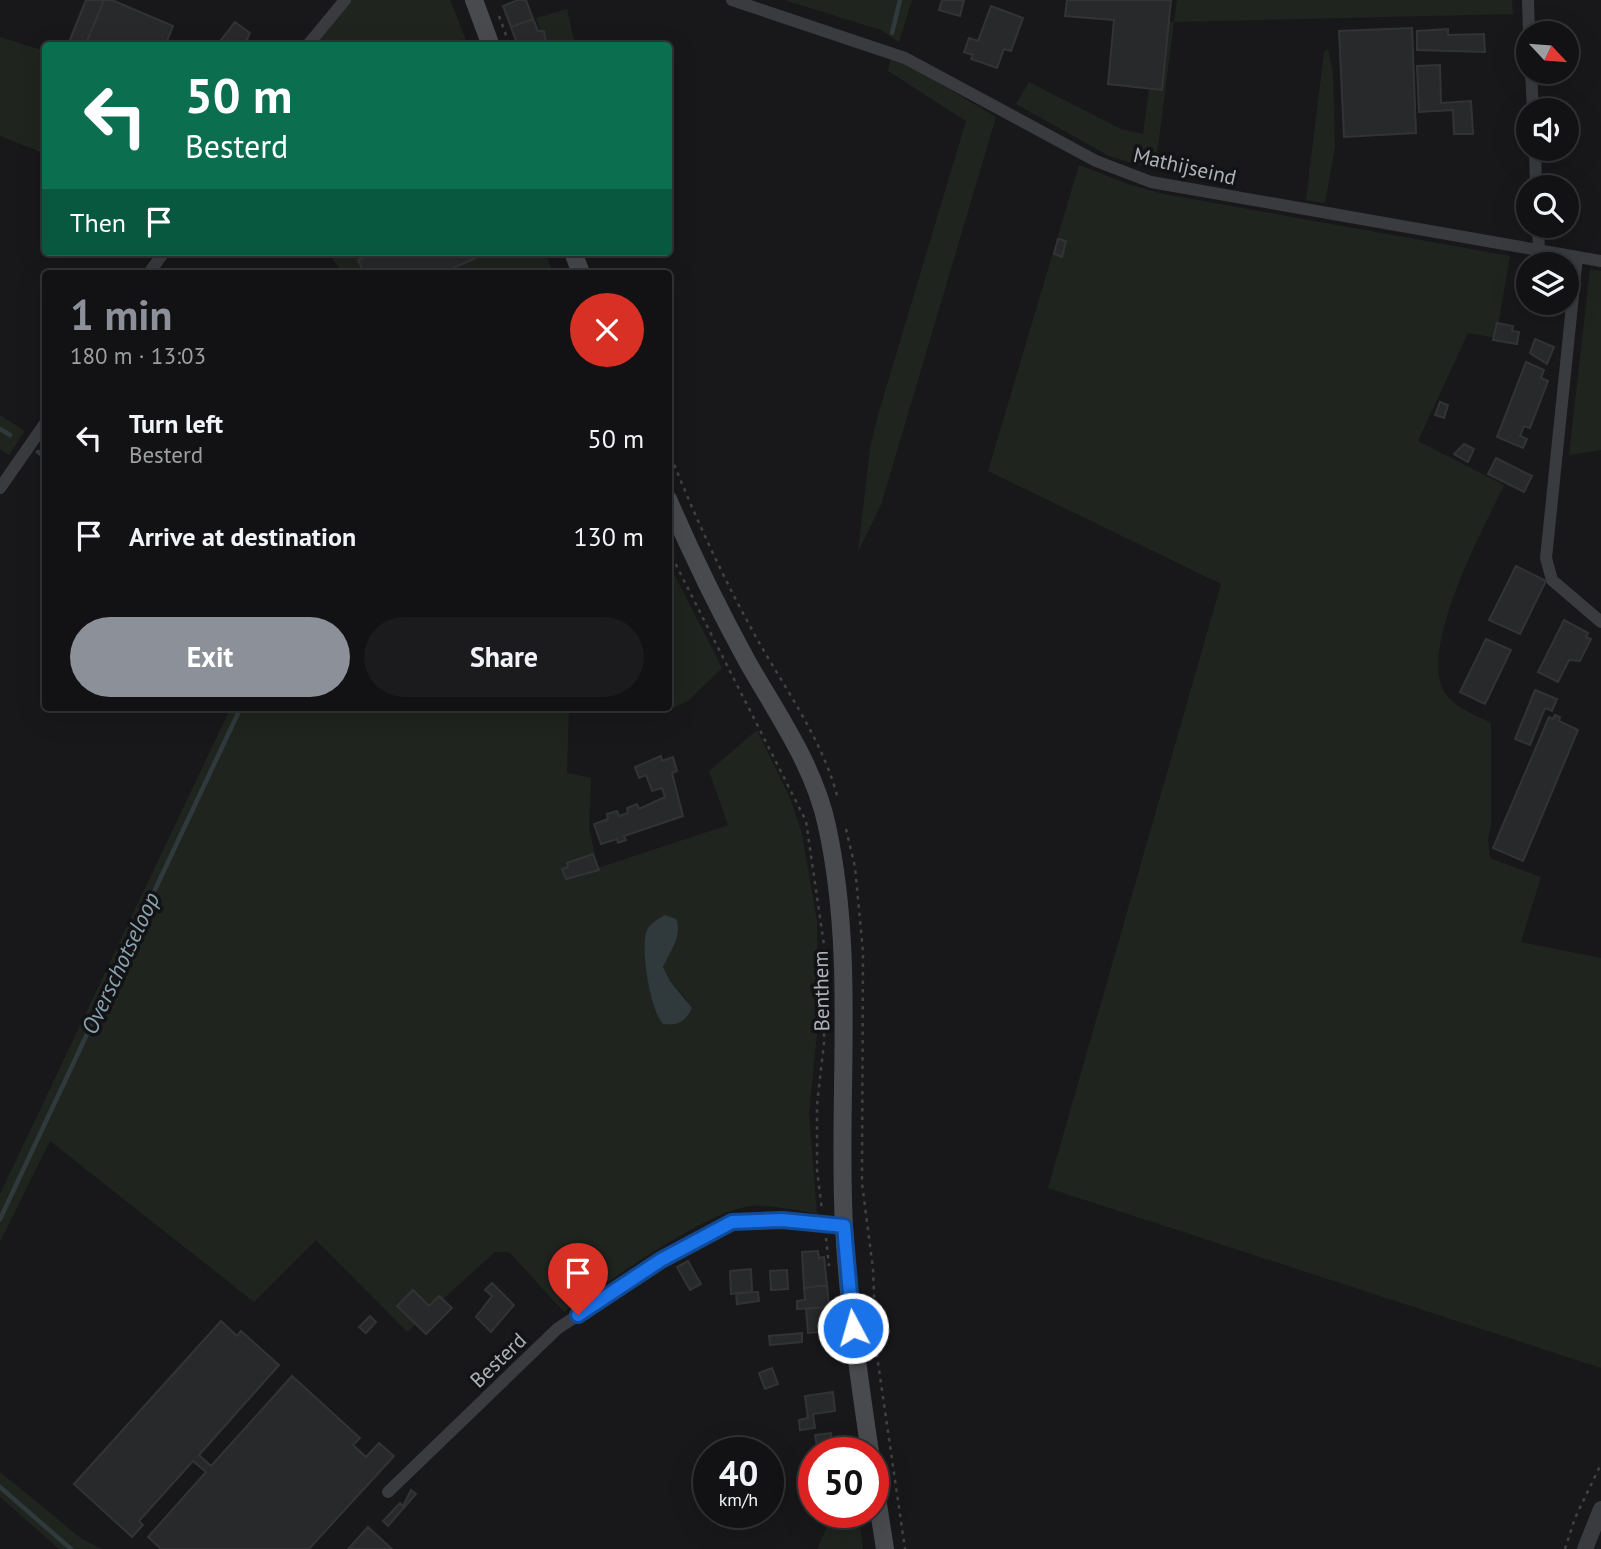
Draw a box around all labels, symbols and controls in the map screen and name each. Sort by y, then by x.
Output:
north arrow [1516,21,1578,84]
map controls [1516,21,1579,315]
text: 50 m [185,63,292,127]
icon: left [70,70,161,161]
button: sound [1516,98,1579,161]
text: Besterd [185,125,288,167]
street label: Mathijseind [1131,141,1239,191]
button: search [1516,175,1579,238]
icon: arrive [140,203,178,241]
text: Then [70,206,126,239]
button: layers [1516,252,1579,315]
text: 1 min [70,287,172,342]
button: close [570,293,644,367]
text: 180 m · 13:03 [70,341,206,370]
text: Turn left [129,407,223,440]
icon: left [70,419,108,457]
text: 50 m [588,422,644,455]
text: Besterd [129,440,203,469]
icon: arrive [70,517,108,555]
text: Arrive at destination [129,520,356,553]
text: 130 m [573,520,644,553]
button: Exit [70,617,350,697]
button: Share [364,617,644,697]
water label: Overschotseloop [74,887,166,1039]
street label: Benthem [807,950,835,1032]
pin [548,1243,608,1315]
icon: arrive [559,1254,597,1292]
position arrow [816,1291,890,1365]
street label: Besterd [464,1327,532,1393]
speed limit sign: 50 [798,1437,889,1528]
text: 40 [719,1450,758,1496]
text: km/h [719,1488,758,1511]

